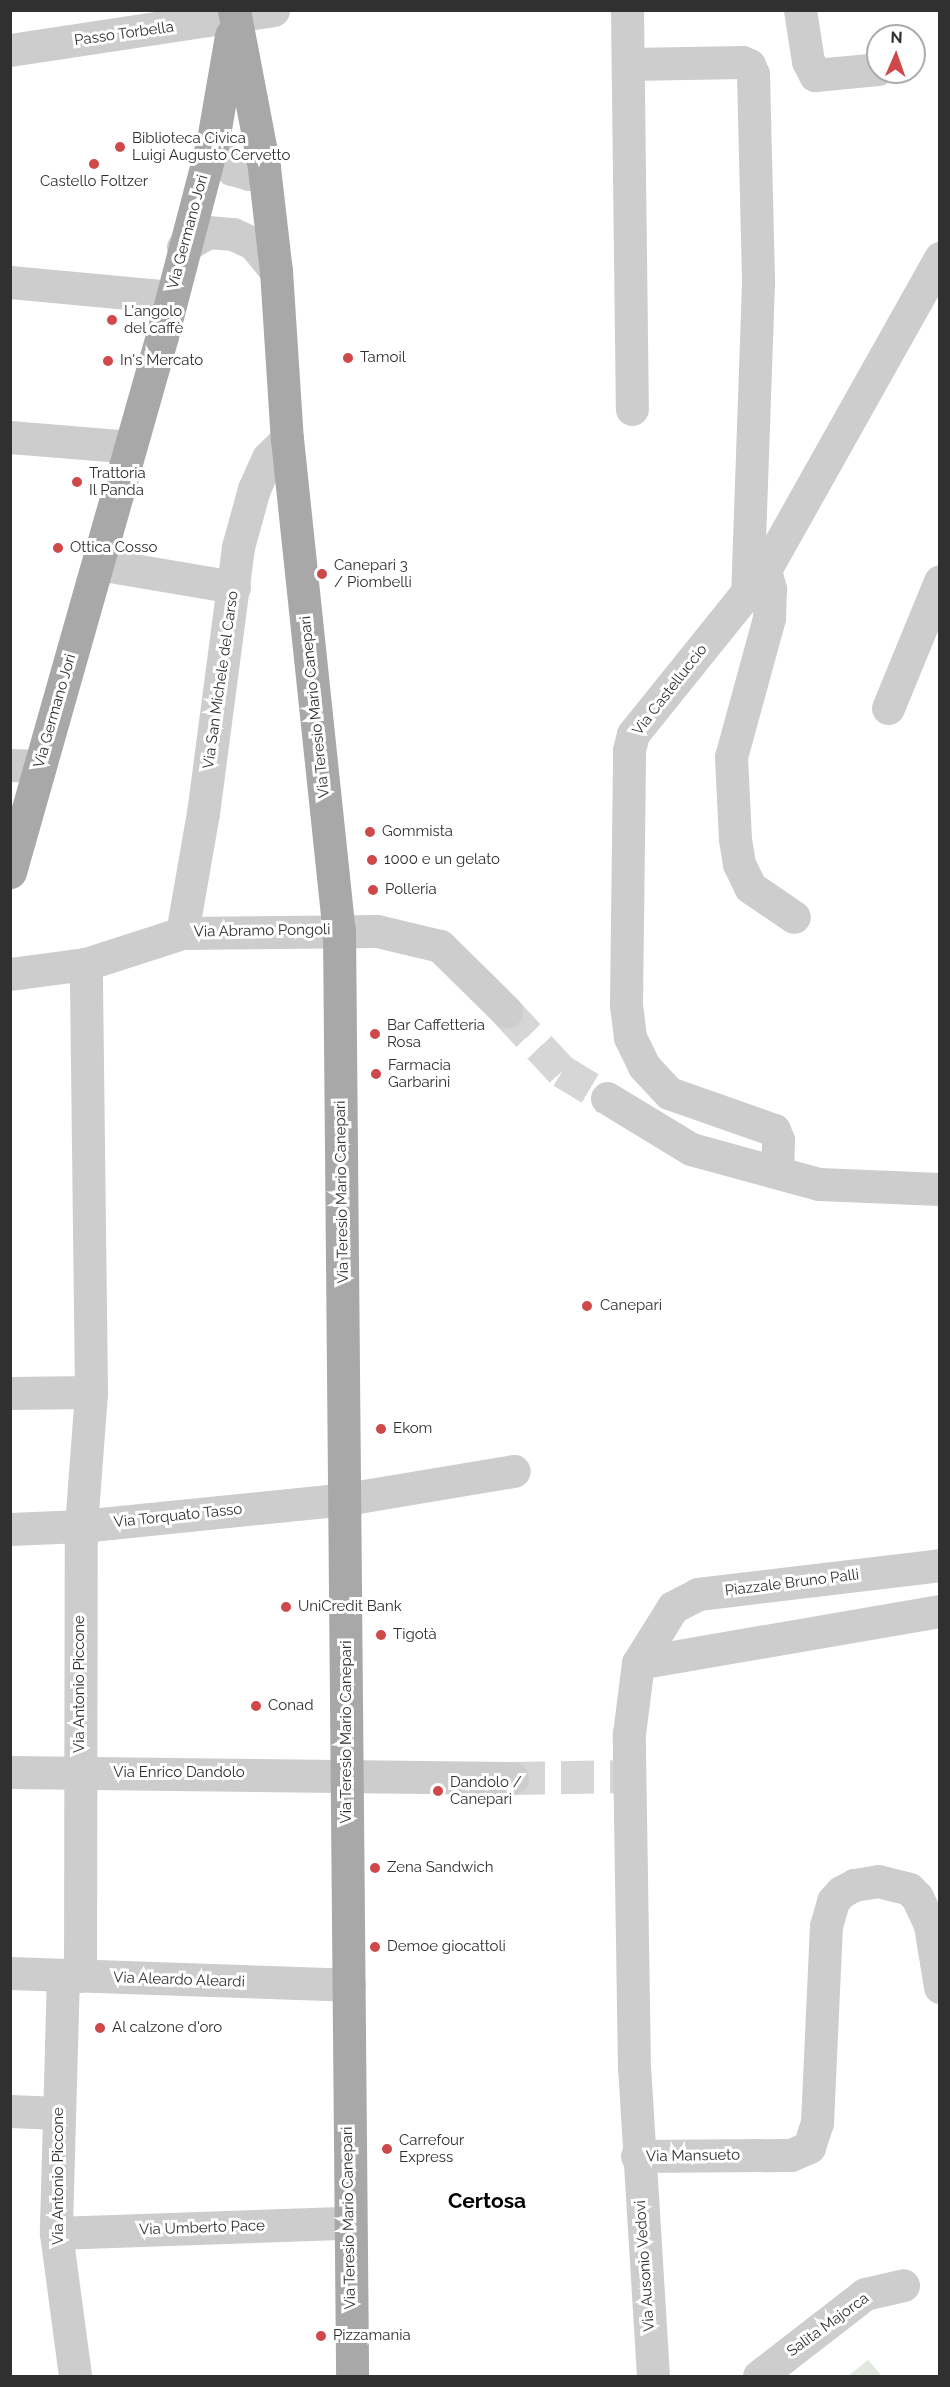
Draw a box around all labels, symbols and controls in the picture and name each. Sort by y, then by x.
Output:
street label: Passo Torbella [73,18,175,50]
north arrow [866,24,926,84]
text: N [890,28,903,47]
place label: Biblioteca Civica Luigi Augusto Cervetto [132,129,291,164]
marker: Biblioteca Civica Luigi Augusto Cervetto [113,140,127,154]
marker: Castello Foltzer [87,157,101,171]
place label: Castello Foltzer [40,173,148,191]
street label: Via Germano Jori [164,173,212,291]
place label: L'angolo del caffè [124,302,184,337]
marker: L'angolo del caffè [105,313,119,327]
place label: Tamoil [360,349,406,367]
marker: Tamoil [341,351,355,365]
place label: In's Mercato [120,352,203,370]
marker: In's Mercato [101,354,115,368]
place label: Trattoria Il Panda [89,464,146,499]
marker: Trattoria Il Panda [70,475,84,489]
place label: Ottica Cosso [70,539,157,557]
marker: Ottica Cosso [51,541,65,555]
place label: Canepari 3 / Piombelli [334,556,412,591]
marker: Canepari 3 / Piombelli [315,567,329,581]
street label: Via San Michele del Carso [200,590,242,770]
street label: Via Teresio Mario Canepari [296,615,334,799]
street label: Via Castelluccio [629,641,711,739]
street label: Via Germano Jori [30,652,80,770]
place label: Gommista [382,823,453,841]
marker: Gommista [363,825,377,839]
place label: 1000 e un gelato [384,851,500,869]
marker: 1000 e un gelato [365,853,379,867]
place label: Polleria [385,881,437,899]
marker: Polleria [366,883,380,897]
street label: Via Abramo Pongoli [193,921,331,941]
place label: Bar Caffetteria Rosa [387,1016,485,1051]
marker: Bar Caffetteria Rosa [368,1027,382,1041]
place label: Farmacia Garbarini [388,1056,451,1091]
marker: Farmacia Garbarini [369,1067,383,1081]
street label: Via Teresio Mario Canepari [331,1100,353,1284]
marker: Canepari [578,1297,596,1315]
place label: Canepari [600,1297,662,1315]
place label: Ekom [393,1420,432,1438]
marker: Ekom [374,1422,388,1436]
street label: Via Torquato Tasso [112,1500,244,1532]
street label: Piazzale Bruno Palli [724,1566,860,1600]
place label: UniCredit Bank [298,1598,402,1616]
marker: UniCredit Bank [279,1600,293,1614]
street label: Via Antonio Piccone [71,1615,89,1753]
place label: Tigotà [393,1626,437,1644]
marker: Tigotà [374,1628,388,1642]
street label: Via Teresio Mario Canepari [338,1640,356,1824]
place label: Conad [268,1697,313,1715]
marker: Conad [249,1699,263,1713]
street label: Via Enrico Dandolo [113,1764,245,1782]
place label: Dandolo / Canepari [450,1773,522,1808]
marker: Dandolo / Canepari [431,1784,445,1798]
place label: Zena Sandwich [387,1859,494,1877]
marker: Zena Sandwich [368,1861,382,1875]
place label: Demoe giocattoli [387,1938,506,1956]
marker: Demoe giocattoli [368,1940,382,1954]
street label: Via Aleardo Aleardi [112,1969,246,1991]
place label: Al calzone d'oro [112,2019,223,2037]
marker: Al calzone d'oro [93,2021,107,2035]
street label: Via Antonio Piccone [50,2107,68,2245]
street label: Via Teresio Mario Canepari [338,2126,360,2310]
place label: Carrefour Express [399,2131,464,2166]
marker: Carrefour Express [380,2142,394,2156]
street label: Via Mansueto [646,2146,740,2166]
district label: Certosa [448,2188,526,2214]
street label: Via Ausonio Vedovi [631,2199,659,2333]
street label: Via Umberto Pace [139,2217,265,2239]
street label: Salita Majorca [784,2289,872,2361]
place label: Pizzamania [333,2327,411,2345]
marker: Pizzamania [314,2329,328,2343]

